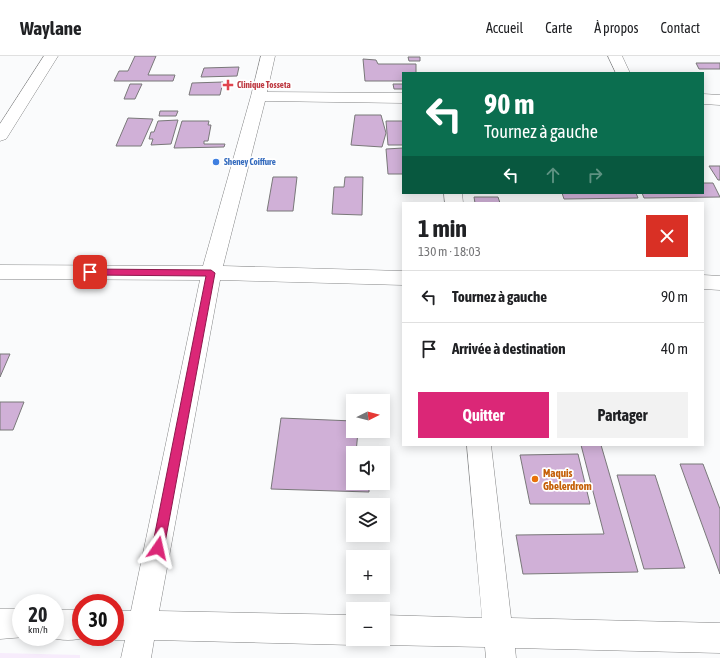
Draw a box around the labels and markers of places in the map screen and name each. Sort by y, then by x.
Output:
marker: Clinique Tosseta [222,79,234,91]
place label: Clinique Tosseta [237,80,291,90]
marker: Sheney Coiffure [211,157,221,167]
place label: Sheney Coiffure [224,157,276,167]
pin [73,255,107,289]
place label: Maquis Gbelerdrom [543,467,592,492]
marker: Maquis Gbelerdrom [530,474,540,484]

